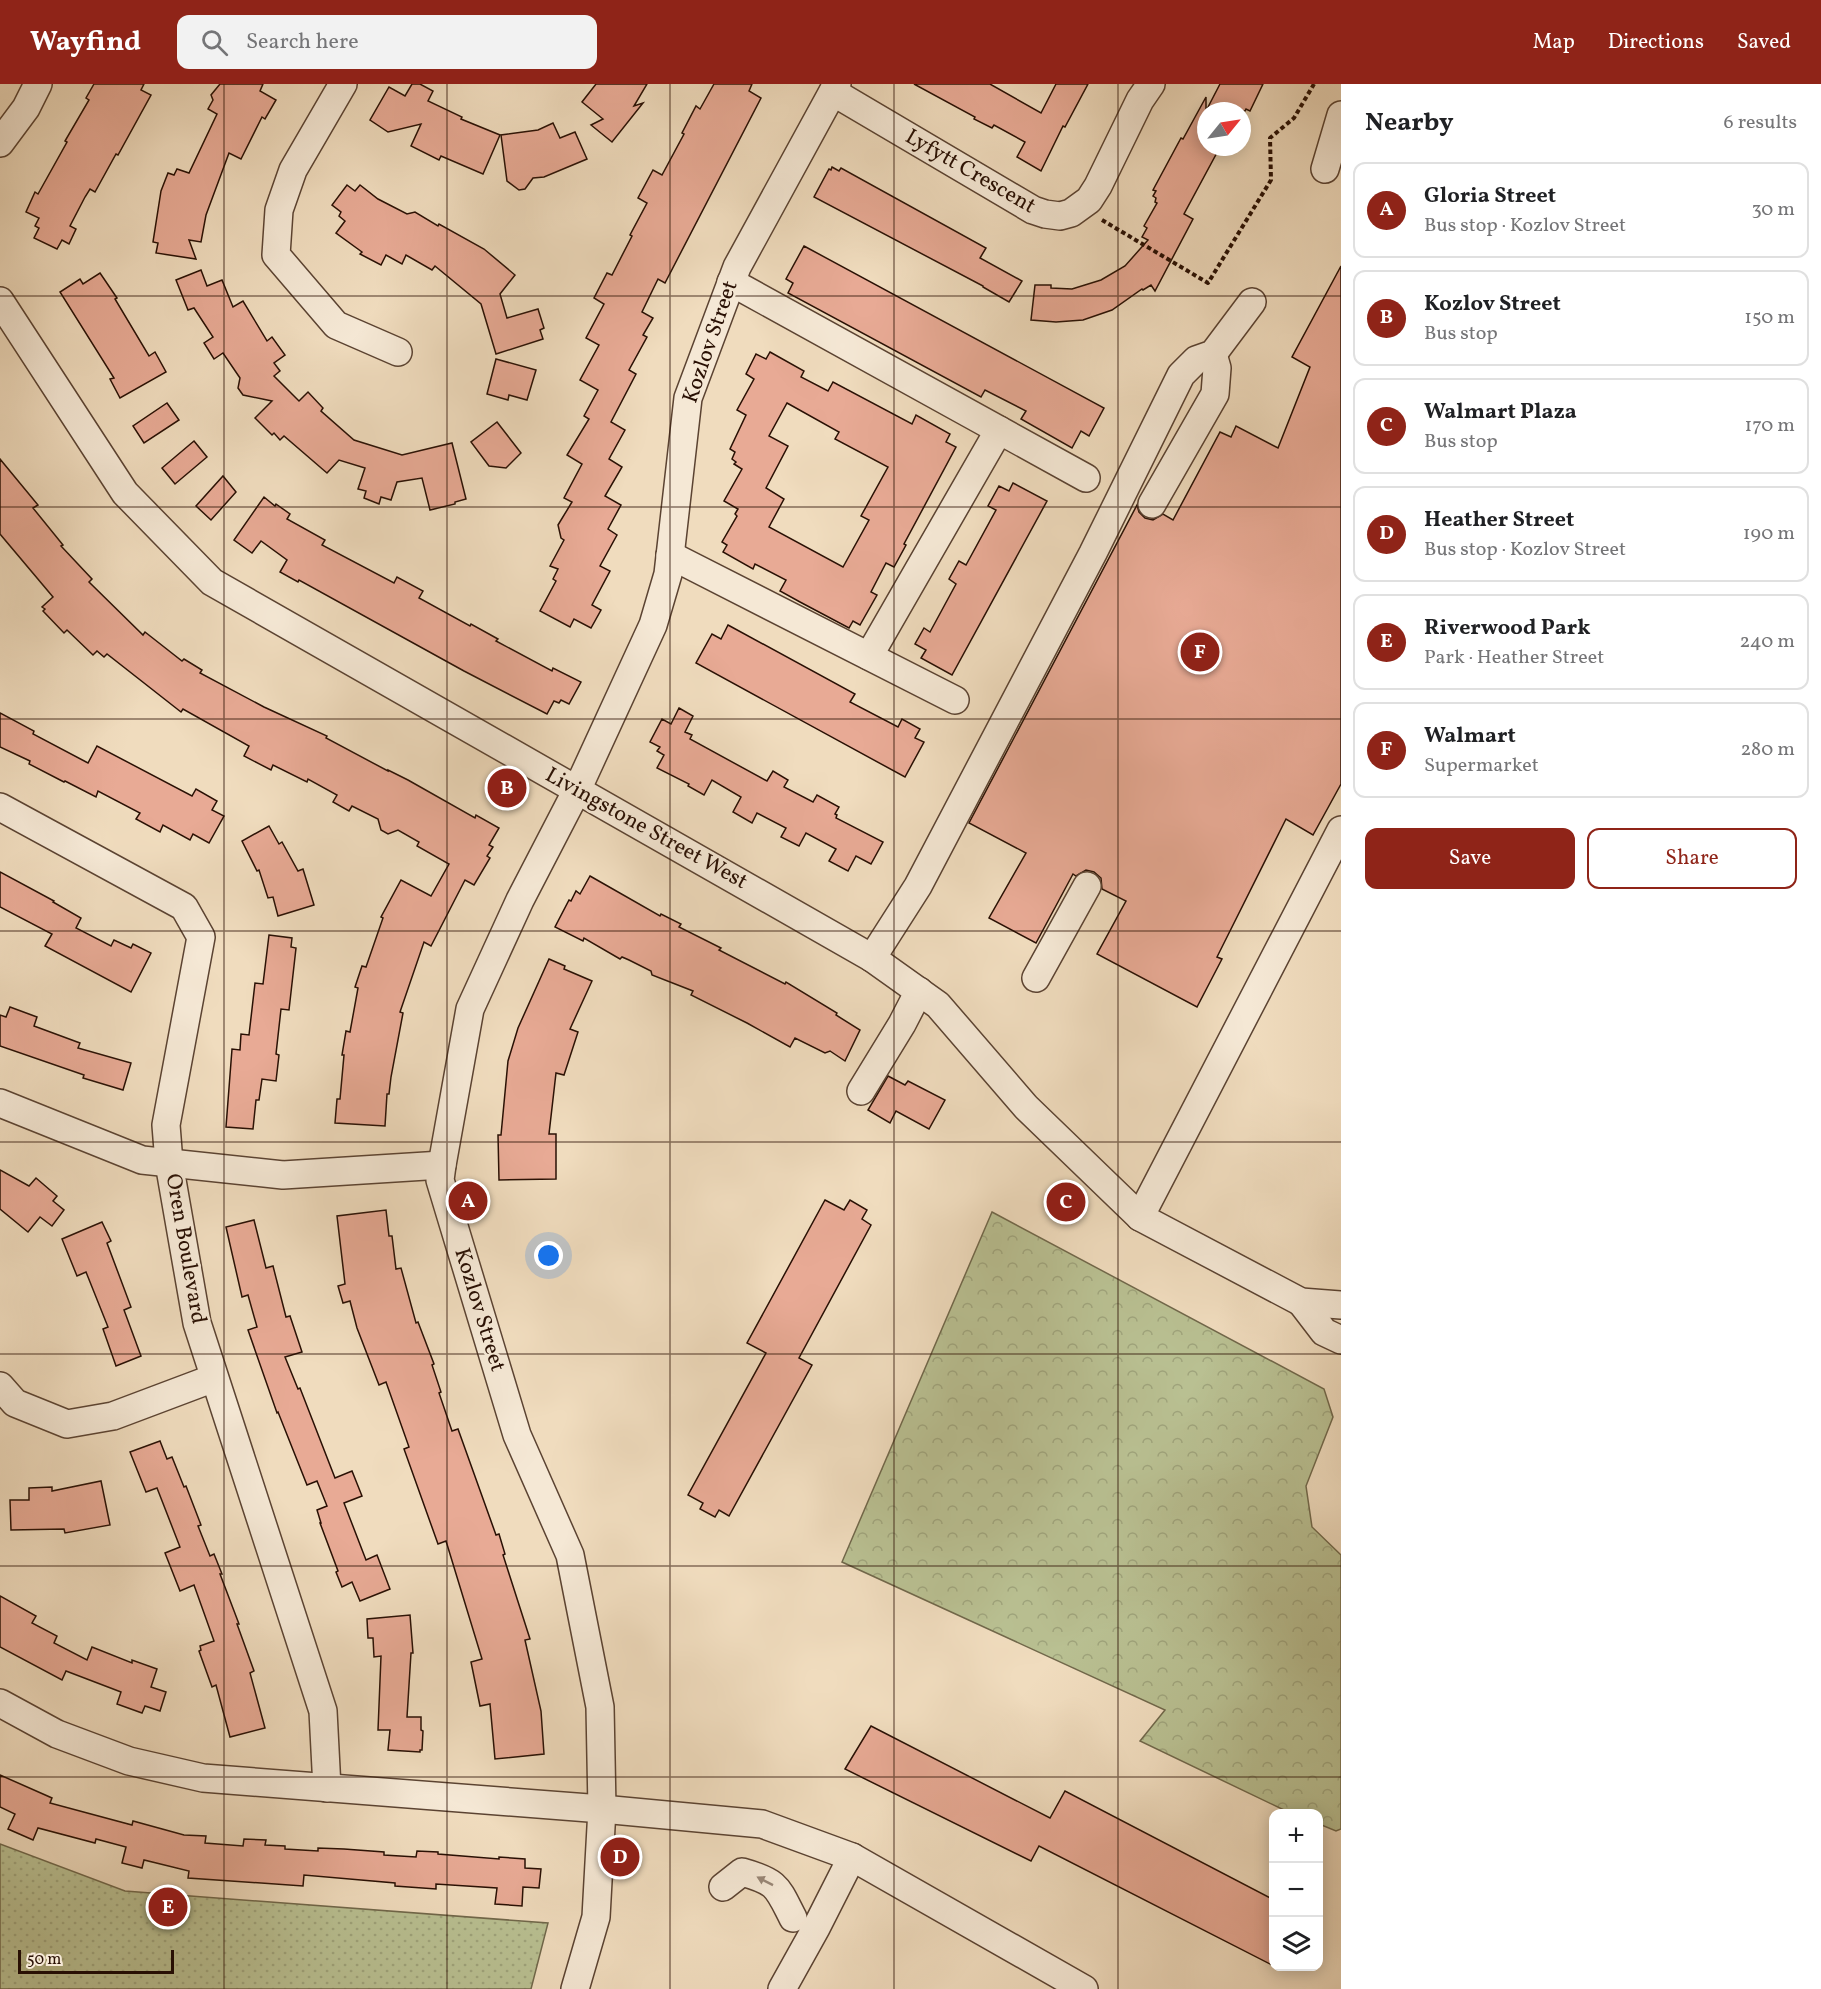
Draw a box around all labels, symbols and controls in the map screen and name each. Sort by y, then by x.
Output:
search box [177,15,597,69]
text: Wayfind [30,23,141,62]
icon: search [198,26,231,59]
text: Search here [246,27,359,58]
text: Map [1533,28,1575,57]
text: Directions [1608,28,1704,57]
text: Saved [1737,28,1791,57]
north arrow [1197,102,1251,156]
text: Nearby [1365,105,1454,141]
text: 6 results [1724,109,1797,137]
street label: Lyfytt Crescent [899,122,1041,222]
text: Gloria Street [1424,181,1556,212]
text: A [1379,196,1394,224]
text: 30 m [1751,196,1795,224]
text: Bus stop · Kozlov Street [1424,212,1626,240]
street label: Kozlov Street [676,276,747,407]
text: Kozlov Street [1424,289,1561,320]
text: B [1380,304,1393,332]
text: 150 m [1744,304,1795,332]
text: Bus stop [1424,320,1498,348]
text: Walmart Plaza [1424,397,1577,428]
text: C [1380,412,1393,440]
text: 170 m [1745,412,1795,440]
text: Bus stop [1424,428,1498,456]
text: Heather Street [1424,505,1574,536]
text: D [1379,520,1394,548]
text: 190 m [1743,520,1795,548]
text: Bus stop · Kozlov Street [1424,536,1626,564]
text: Riverwood Park [1424,613,1591,644]
text: E [1380,628,1393,656]
text: 240 m [1740,628,1795,656]
pin: F [1180,630,1220,674]
text: Park · Heather Street [1424,644,1604,672]
text: Walmart [1424,721,1516,752]
text: F [1381,736,1392,764]
text: 280 m [1740,736,1795,764]
text: Supermarket [1424,752,1539,780]
street label: Livingstone Street West [539,760,753,898]
pin: B [488,766,526,810]
button: Save [1365,828,1575,889]
button: Share [1587,828,1797,889]
street label: Oren Boulevard [157,1171,213,1327]
pin: A [448,1178,488,1224]
pin: C [1046,1180,1086,1224]
your location [534,1241,563,1270]
street label: Kozlov Street [445,1244,513,1376]
map controls [1269,1809,1323,1971]
button: + [1269,1809,1323,1863]
pin: D [600,1834,640,1880]
button: − [1269,1863,1323,1917]
one-way arrow [756,1876,774,1886]
pin: E [148,1884,188,1930]
button: layers [1269,1917,1323,1971]
scale bar [18,1947,174,1974]
text: 50 m [27,1949,61,1971]

